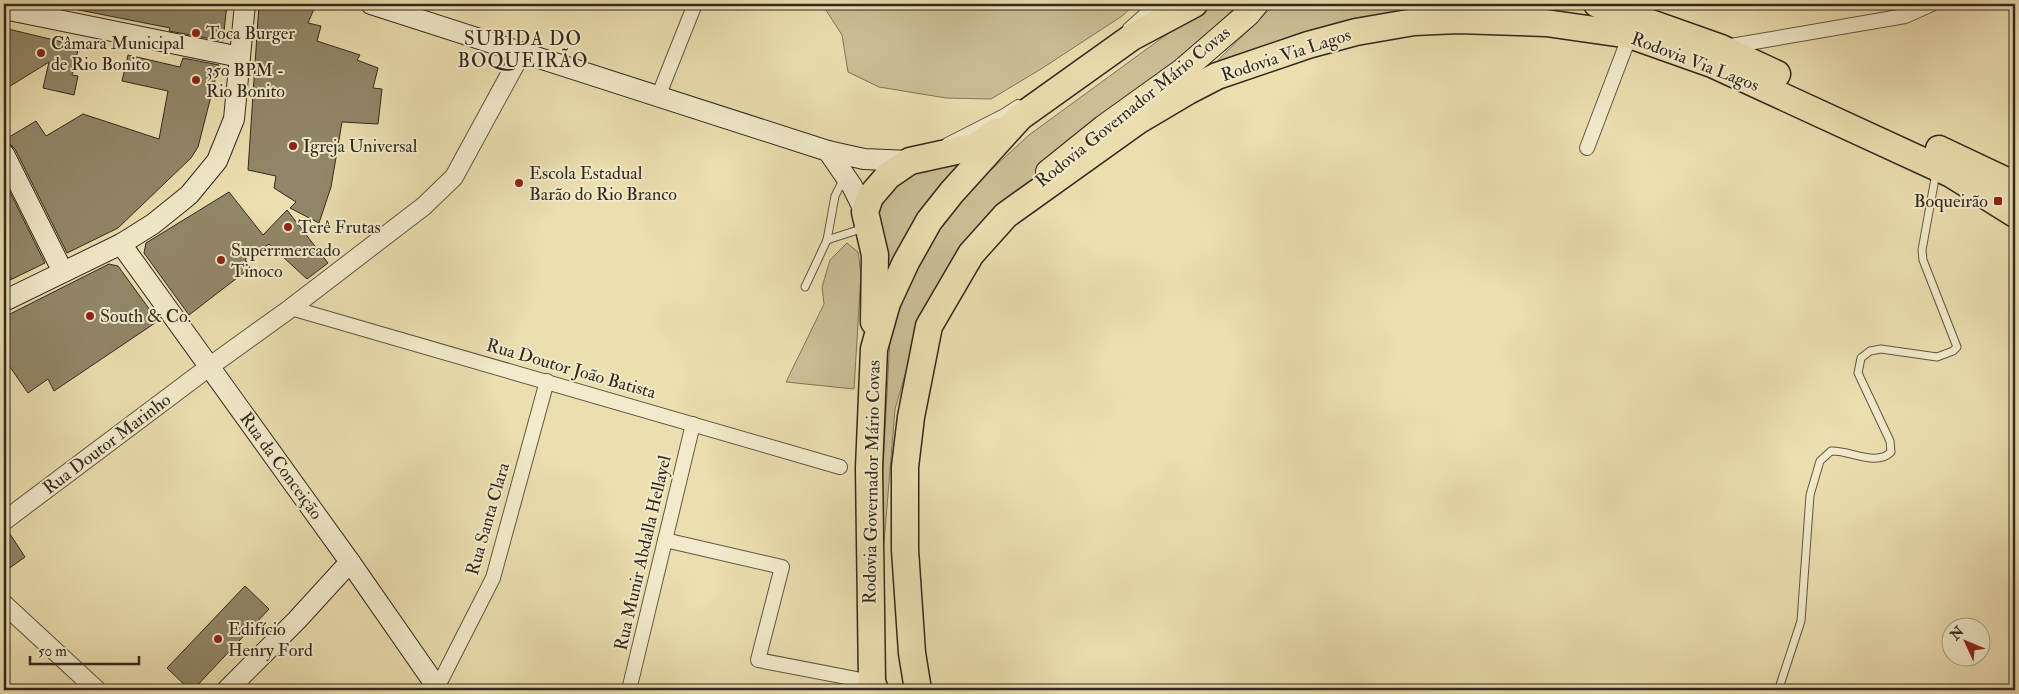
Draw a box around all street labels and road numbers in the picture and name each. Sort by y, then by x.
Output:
street label: Rodovia Governador Mário Covas [1031,21,1235,193]
street label: Rodovia Via Lagos [1218,23,1354,87]
street label: Rodovia Via Lagos [1628,27,1762,97]
street label: Rua Doutor João Batista [484,334,659,404]
street label: Rodovia Governador Mário Covas [858,360,886,604]
street label: Rua Doutor Marinho [38,388,176,500]
street label: Rua da Conceição [234,408,328,524]
street label: Rua Munir Abdalla Hellayel [609,453,677,653]
street label: Rua Santa Clara [461,459,515,578]

